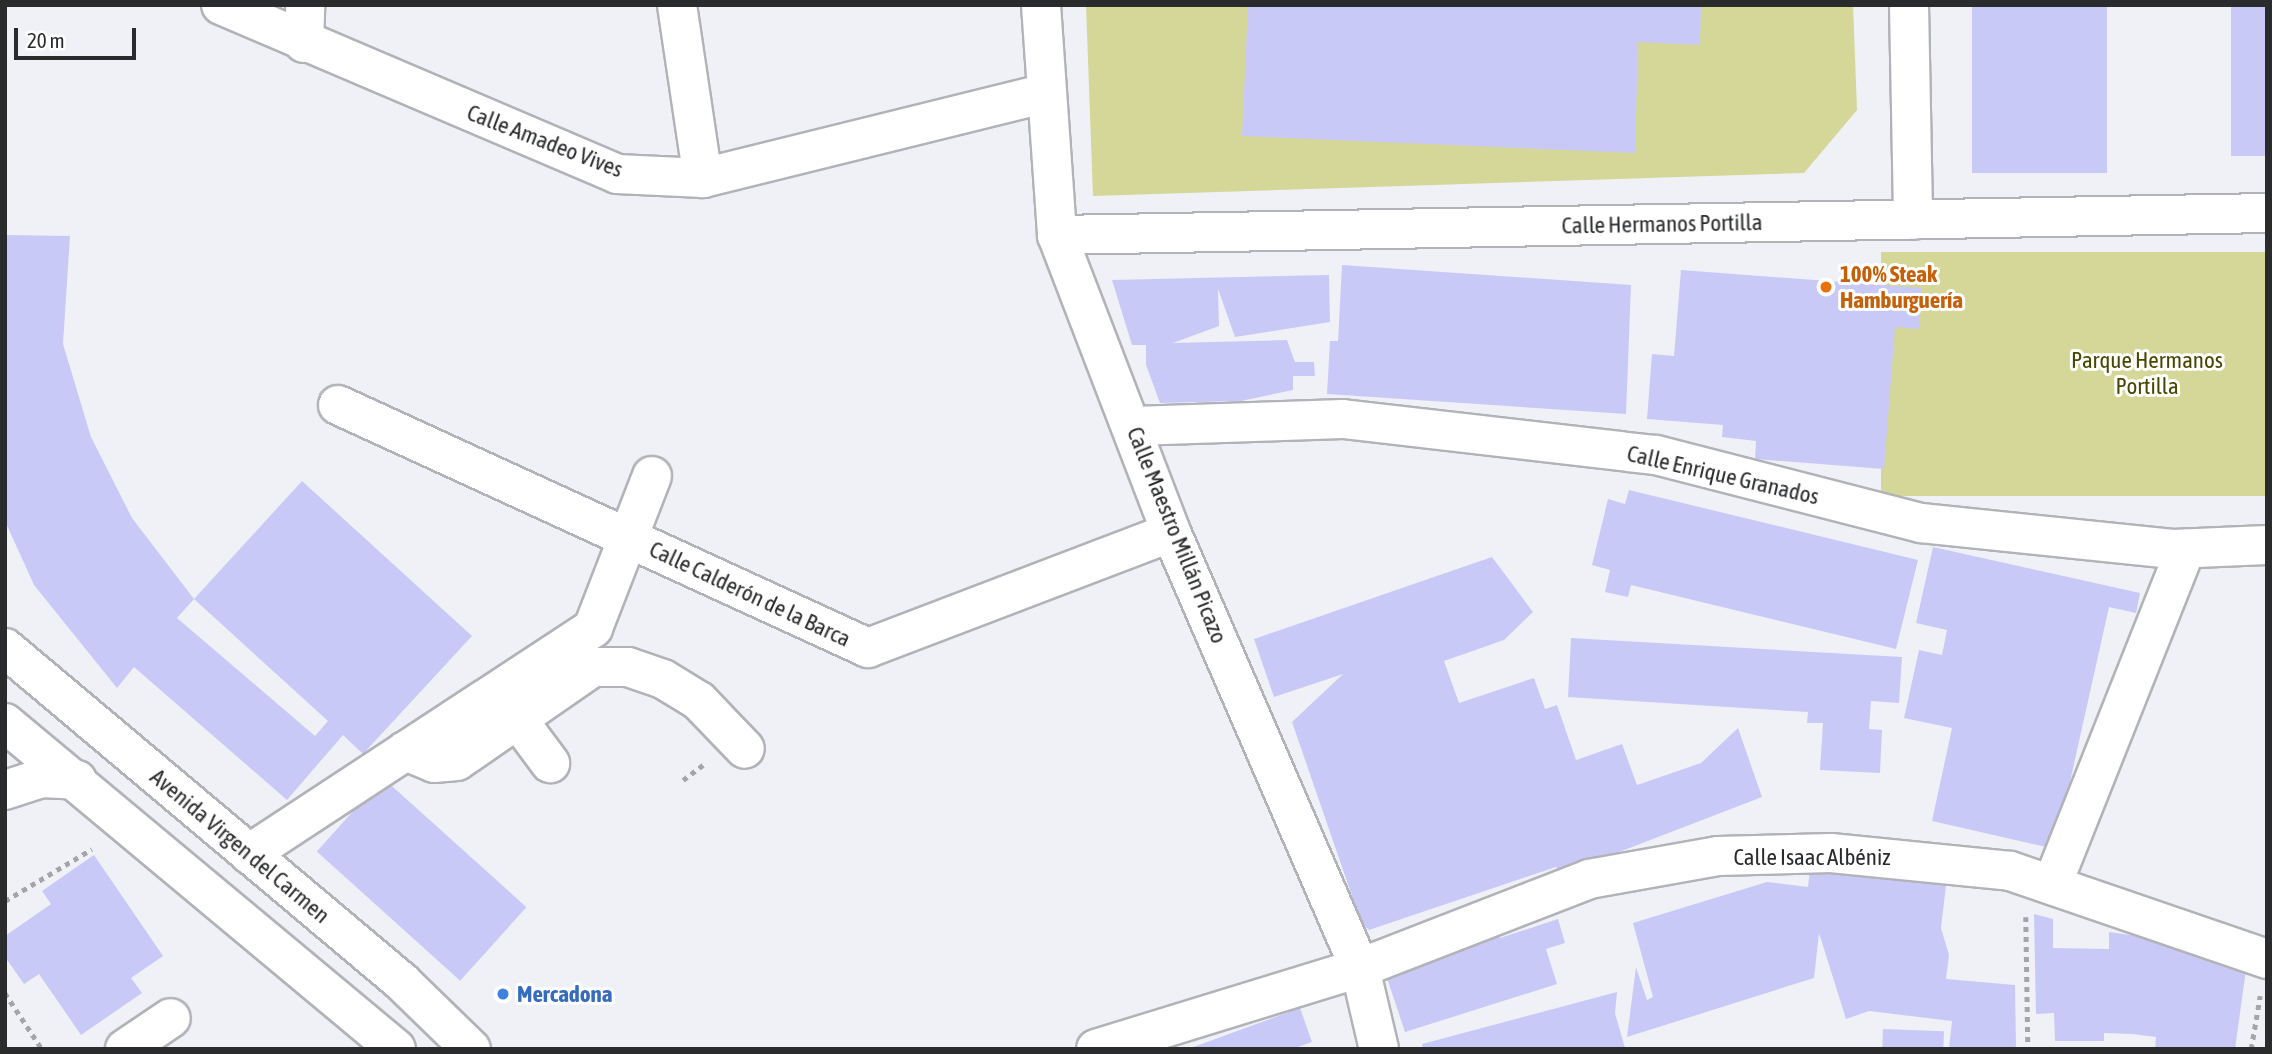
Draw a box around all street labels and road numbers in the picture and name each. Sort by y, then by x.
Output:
street label: Calle Amadeo Vives [463,99,627,183]
street label: Calle Hermanos Portilla [1561,208,1763,240]
street label: Calle Maestro Millán Picazo [1121,423,1233,647]
street label: Calle Enrique Granados [1624,439,1822,511]
street label: Calle Calderón de la Barca [645,535,855,653]
street label: Avenida Virgen del Carmen [145,763,335,929]
street label: Calle Isaac Albéniz [1733,843,1891,871]

